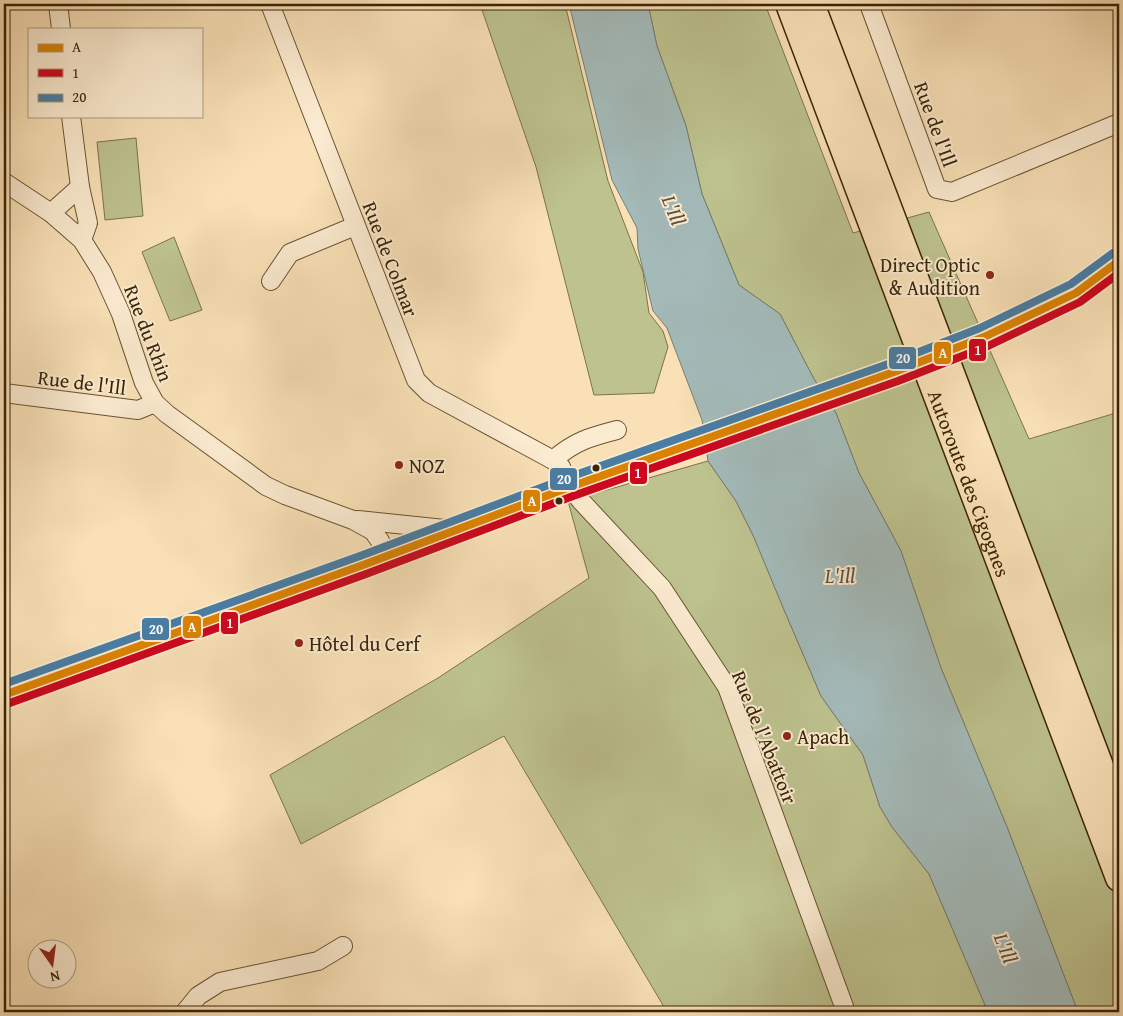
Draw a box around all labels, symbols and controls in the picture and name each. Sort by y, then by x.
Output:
legend [28,28,202,118]
text: A [72,36,81,57]
text: 1 [72,62,79,83]
street label: Rue de l'Ill [907,77,965,171]
text: 20 [72,86,86,107]
water label: L'Ill [654,189,694,230]
street label: Rue de Colmar [356,197,426,321]
place label: Direct Optic & Audition [880,250,980,302]
marker: Direct Optic & Audition [984,269,996,281]
street label: Rue du Rhin [117,280,181,386]
line badge: 1 [968,338,987,362]
text: 1 [974,340,982,360]
line badge: A [933,341,952,365]
text: A [939,343,948,363]
line badge: 20 [888,346,917,370]
text: 20 [896,348,910,368]
street label: Rue de l'Ill [36,362,128,402]
street label: Autoroute des Cigognes [921,385,1018,581]
place label: NOZ [409,451,445,480]
marker: NOZ [393,459,405,471]
line badge: 1 [629,461,648,485]
unlabelled marker [591,463,601,473]
text: 1 [634,463,642,483]
line badge: 20 [549,467,578,491]
text: 20 [557,469,571,489]
line badge: A [522,489,541,513]
text: A [528,491,537,511]
unlabelled marker [554,496,564,506]
water label: L'Ill [824,560,855,591]
line badge: 1 [220,611,239,635]
text: 1 [226,613,234,633]
line badge: A [182,615,202,639]
line badge: 20 [141,617,170,641]
text: A [188,617,197,637]
text: 20 [149,619,163,639]
place label: Hôtel du Cerf [309,629,422,658]
marker: Hôtel du Cerf [293,637,305,649]
street label: Rue de l'Abattoir [725,666,805,808]
place label: Apach [797,722,849,751]
marker: Apach [781,730,793,742]
water label: L'Ill [986,927,1026,968]
north arrow [28,938,78,988]
text: N [48,966,62,988]

